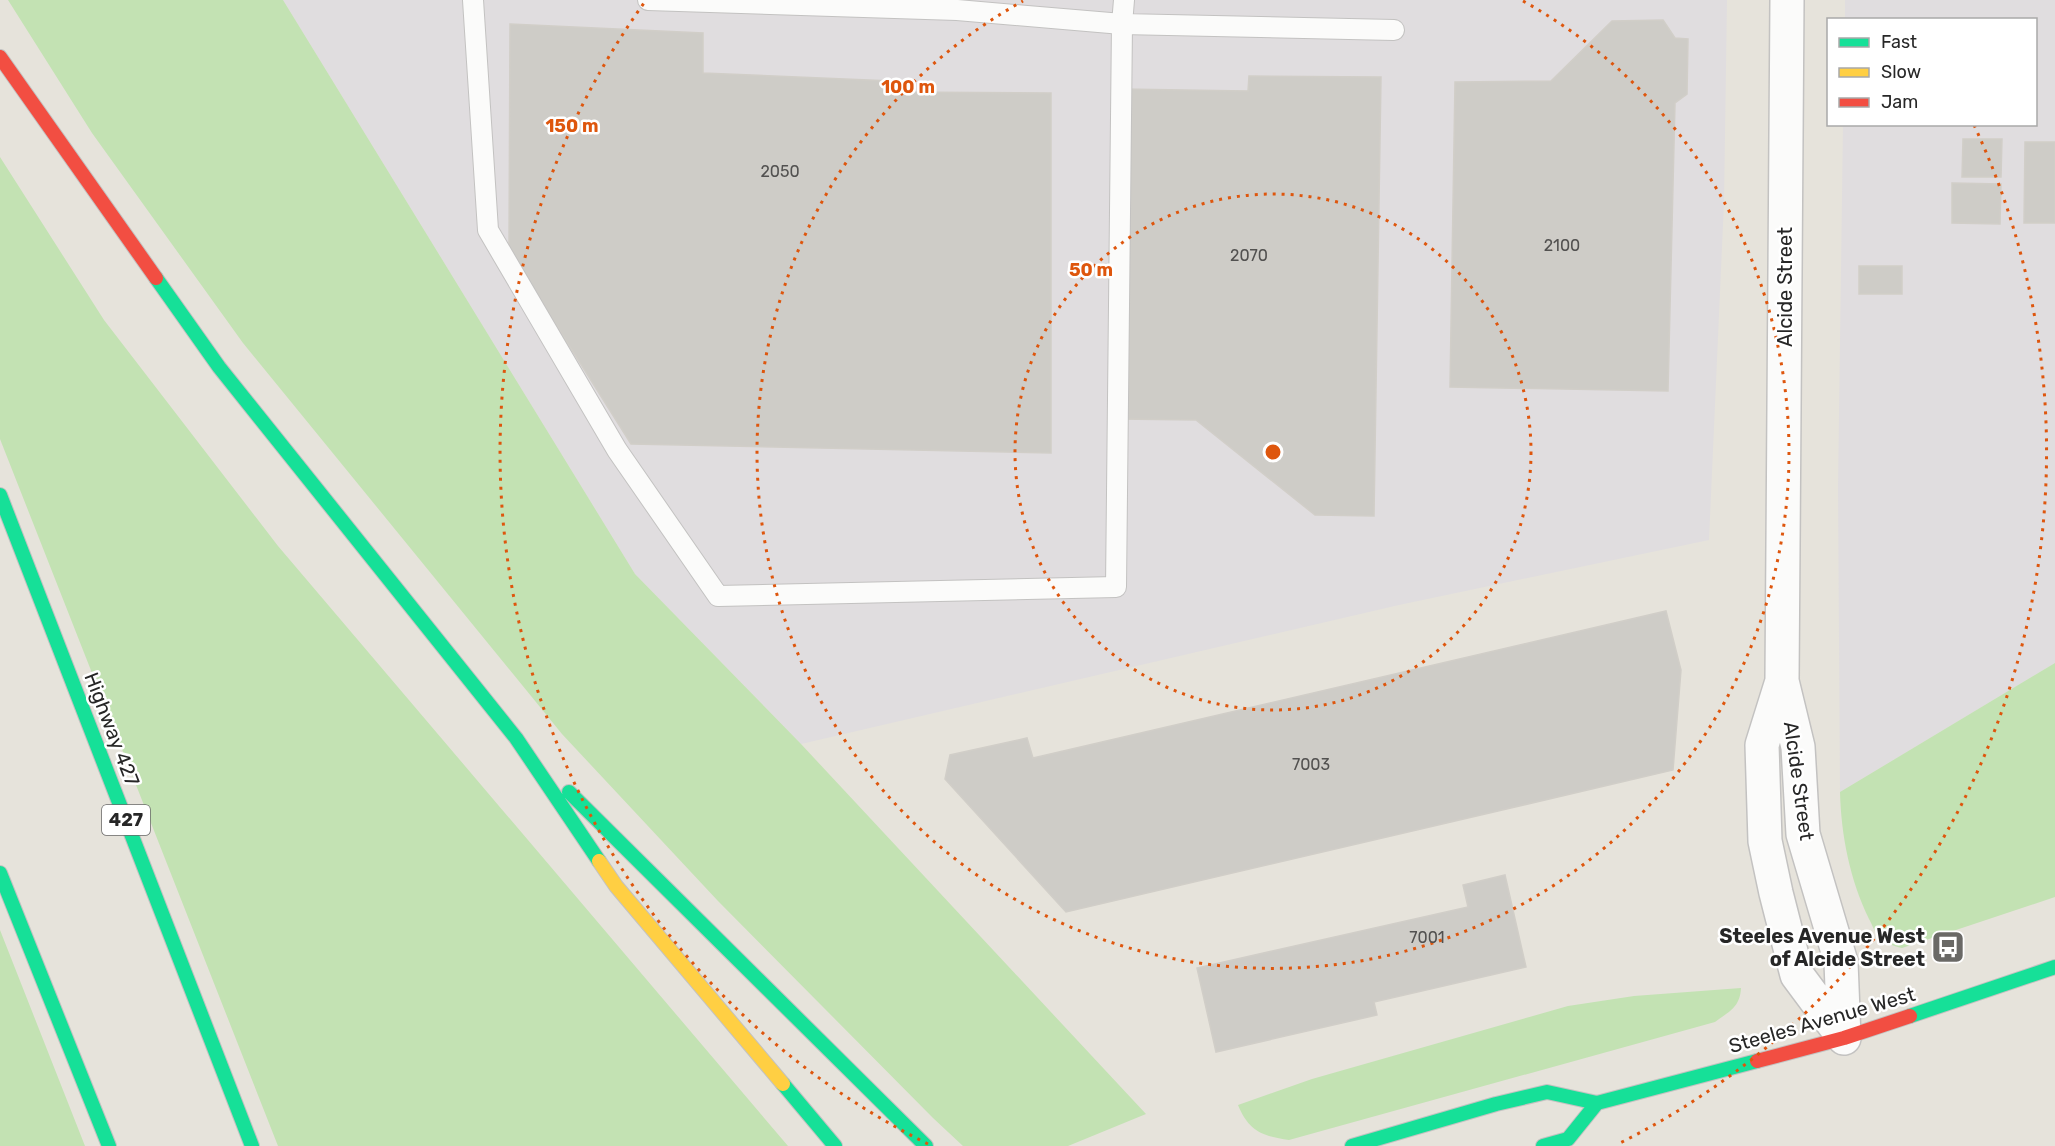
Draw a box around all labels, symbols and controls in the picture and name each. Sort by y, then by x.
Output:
legend [1827,18,2037,126]
text: Fast [1881,31,1917,53]
text: Slow [1881,61,1921,83]
text: 100 m [881,76,935,98]
text: Jam [1881,91,1918,113]
text: 150 m [545,115,599,137]
house number: 2050 [760,162,800,181]
street label: Alcide Street [1773,227,1797,347]
house number: 2100 [1544,236,1580,255]
house number: 2070 [1230,246,1268,265]
text: 50 m [1069,259,1113,281]
centre of rings [1263,442,1283,462]
street label: Highway 427 [79,669,145,789]
street label: Alcide Street [1779,720,1819,842]
house number: 7003 [1292,755,1330,774]
road number: 427 [102,805,150,835]
place label: Steeles Avenue West of Alcide Street [1719,924,1925,971]
house number: 7001 [1409,928,1445,947]
bus stop icon: Steeles Avenue West of Alcide Street [1930,929,1966,965]
street label: Steeles Avenue West [1726,982,1918,1058]

